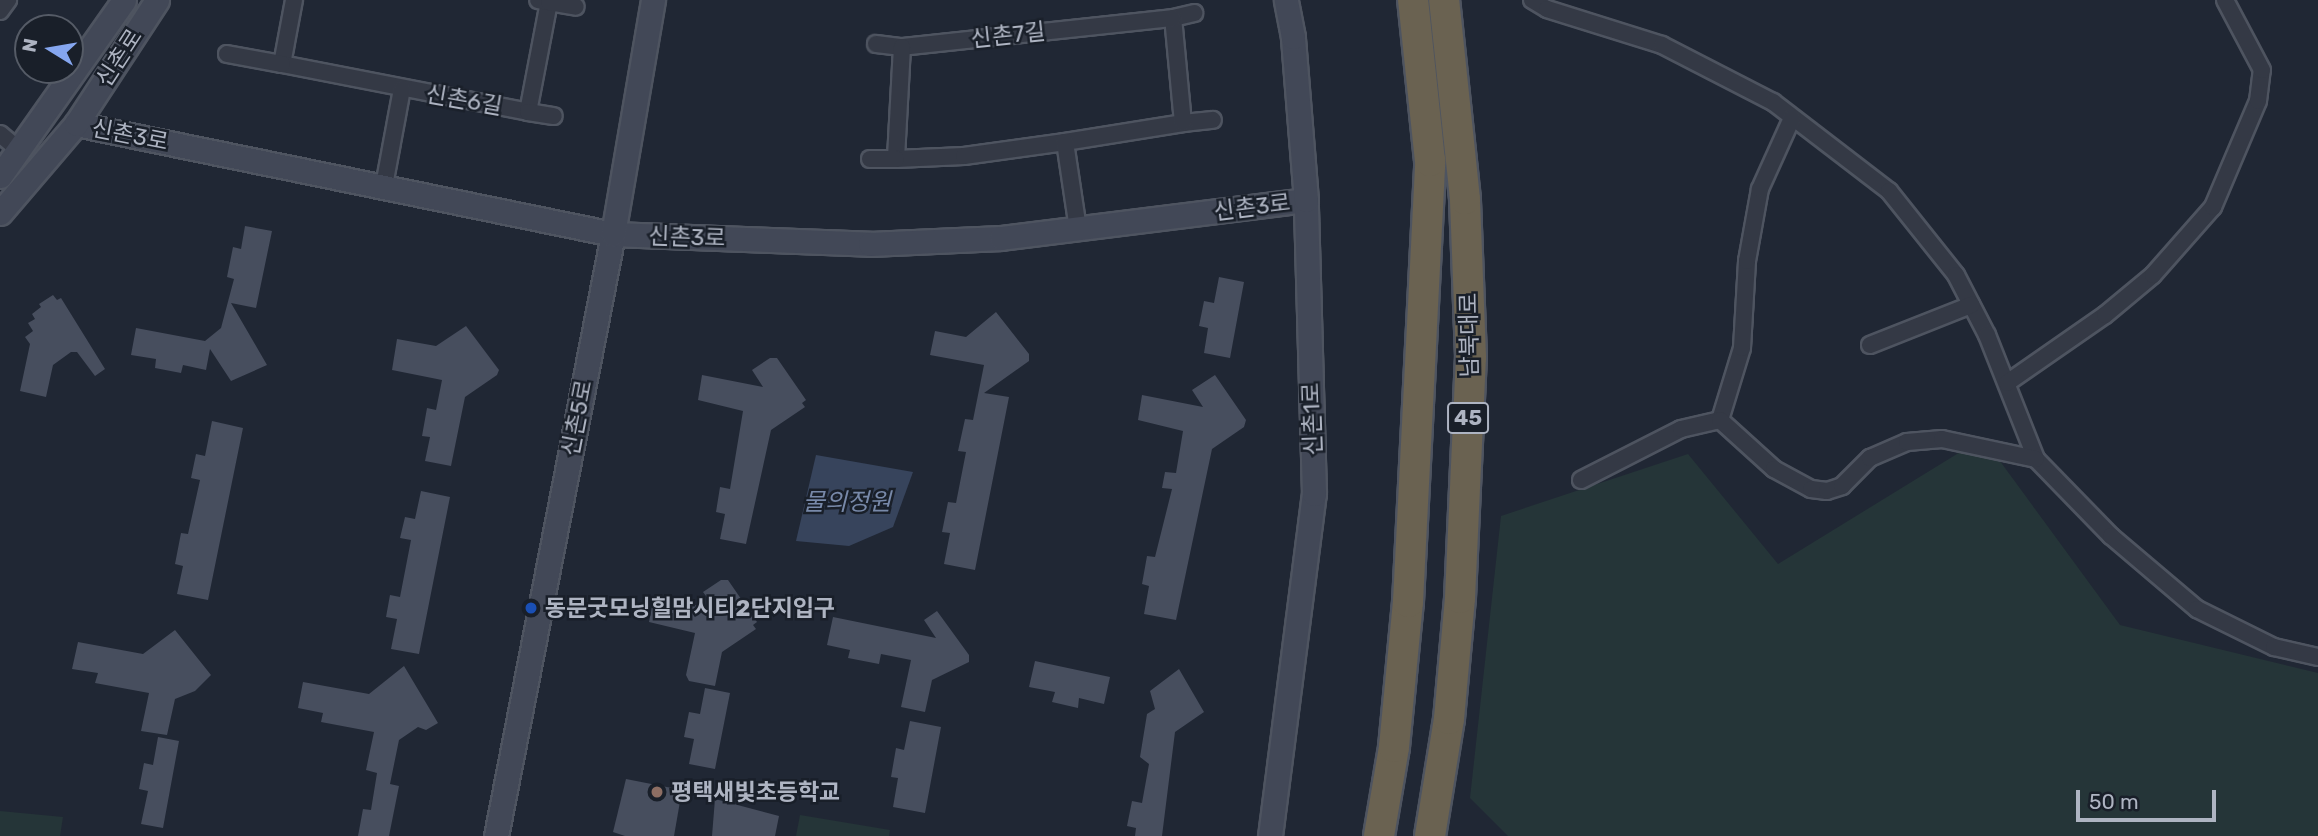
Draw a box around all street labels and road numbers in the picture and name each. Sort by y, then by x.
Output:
street label: 신촌7길 [969,17,1047,53]
street label: 신촌로 [90,24,148,92]
street label: 신촌6길 [424,80,504,120]
street label: 신촌3로 [89,114,171,156]
street label: 신촌3로 [1212,189,1292,225]
street label: 신촌3로 [648,222,726,252]
street label: 남북대로 [1454,292,1484,378]
street label: 신촌5로 [556,378,598,458]
street label: 신촌1로 [1297,382,1327,456]
road number: 45 [1447,400,1489,436]

